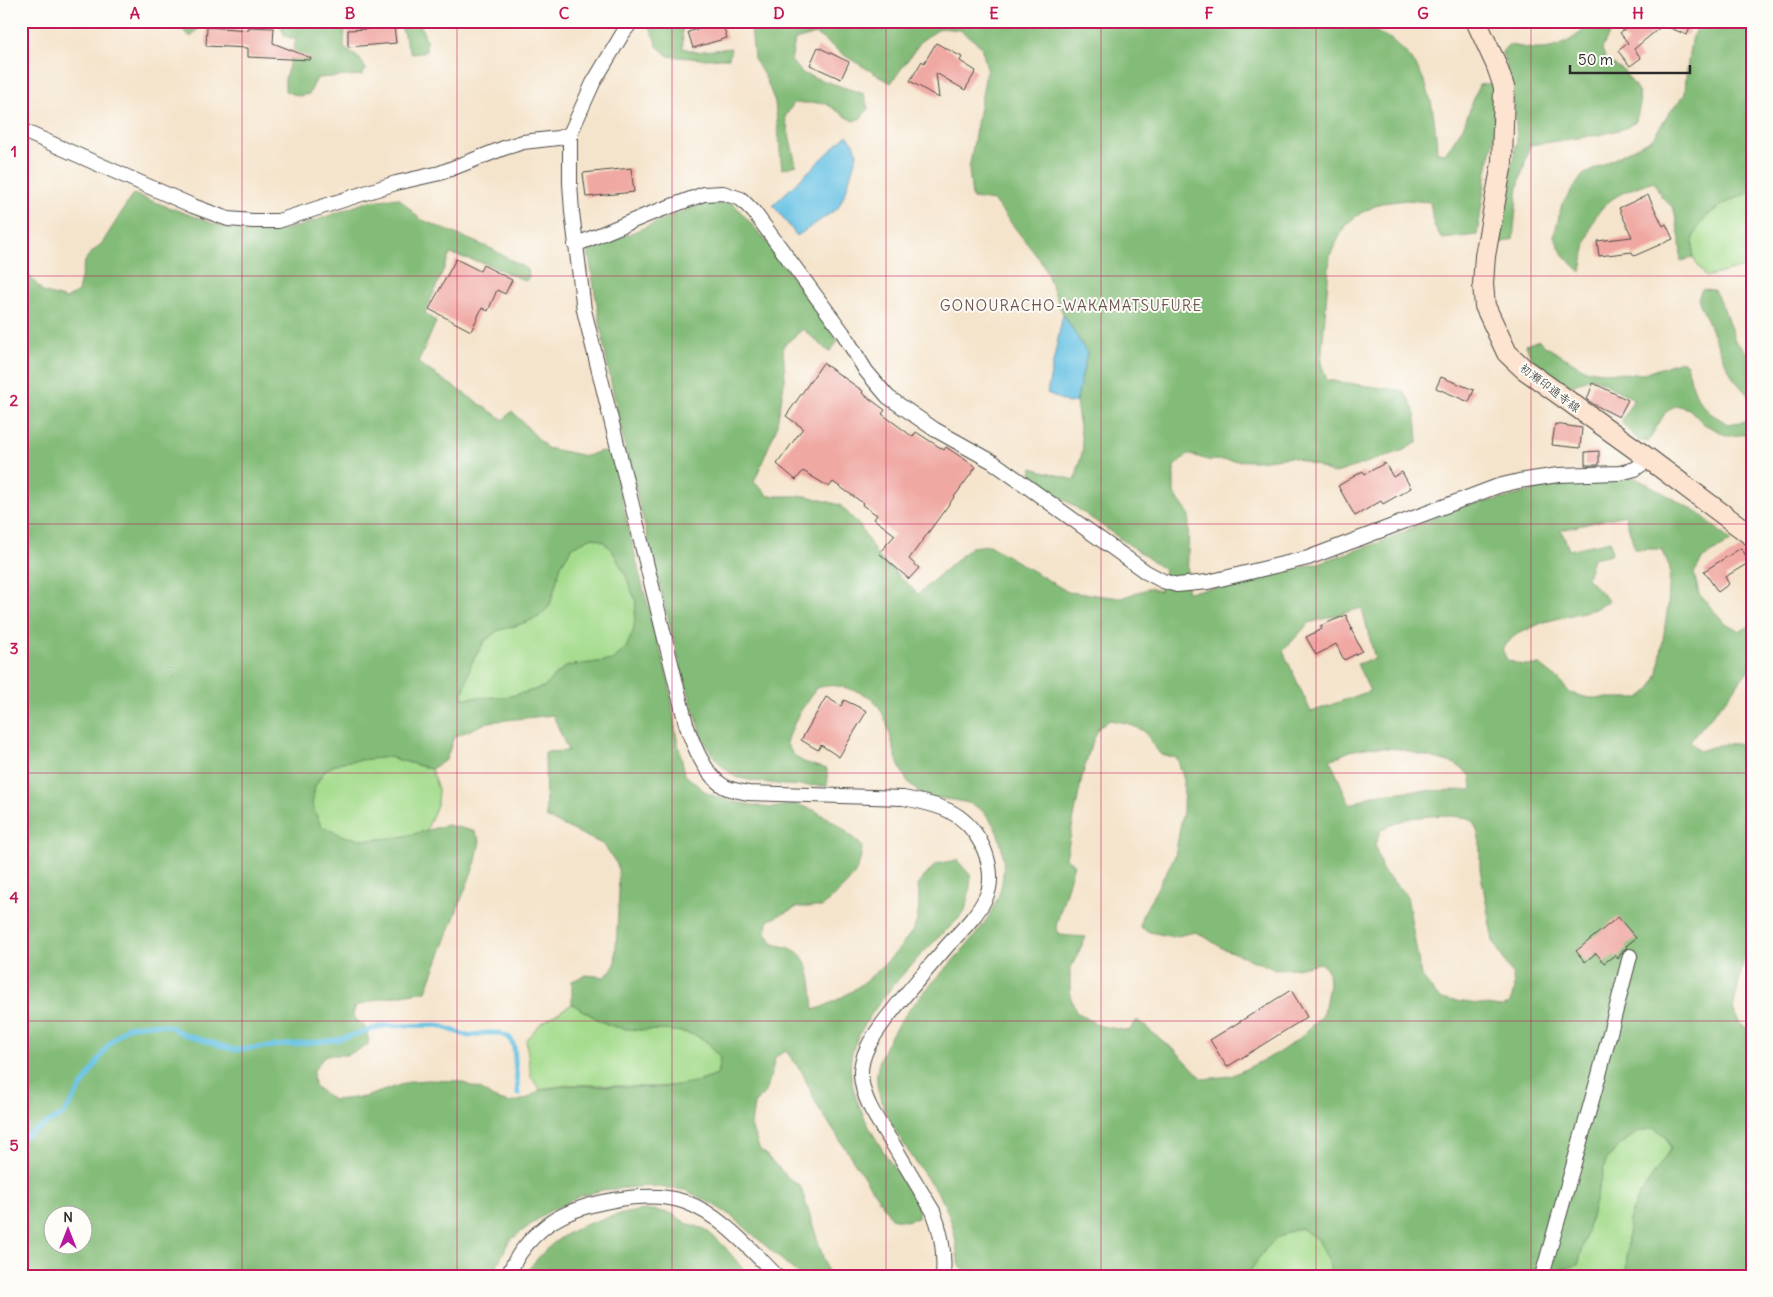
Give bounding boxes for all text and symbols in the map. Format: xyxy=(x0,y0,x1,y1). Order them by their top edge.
text: A xyxy=(130,3,140,23)
text: B xyxy=(345,3,356,23)
text: C xyxy=(559,3,570,23)
text: D xyxy=(773,3,785,23)
text: E xyxy=(989,3,999,23)
text: F xyxy=(1204,3,1214,23)
text: G xyxy=(1417,3,1429,23)
text: H xyxy=(1632,3,1644,23)
scale bar xyxy=(1570,42,1690,74)
text: 50 m xyxy=(1578,50,1613,69)
text: 1 xyxy=(11,141,17,161)
district label: GONOURACHO-WAKAMATSUFURE xyxy=(940,296,1202,315)
street label: 初瀬印通寺線 xyxy=(1517,360,1584,415)
text: 2 xyxy=(10,390,19,410)
text: 3 xyxy=(9,638,19,658)
text: 4 xyxy=(9,887,19,907)
text: 5 xyxy=(9,1135,19,1155)
north arrow xyxy=(42,1204,92,1254)
text: N xyxy=(63,1208,73,1226)

